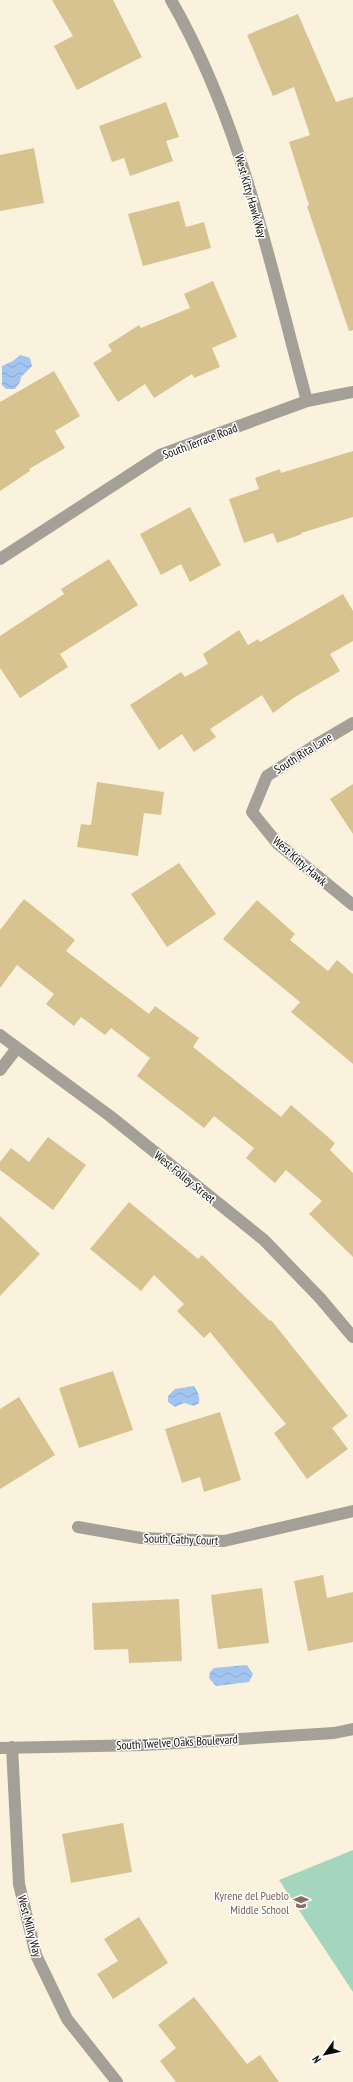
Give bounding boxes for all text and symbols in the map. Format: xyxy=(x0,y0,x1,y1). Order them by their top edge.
street label: West Kitty Hawk Way xyxy=(232,152,270,240)
street label: South Terrace Road xyxy=(161,420,239,462)
street label: South Rita Lane xyxy=(271,729,335,777)
street label: West Kitty Hawk xyxy=(270,833,331,889)
street label: West Folley Street xyxy=(151,1148,219,1207)
street label: South Cathy Court xyxy=(144,1530,219,1548)
street label: South Twelve Oaks Boulevard xyxy=(116,1731,238,1753)
place label: Kyrene del Pueblo Middle School xyxy=(214,1888,289,1917)
street label: West Milky Way xyxy=(15,1893,46,1959)
school or university icon: Kyrene del Pueblo Middle School xyxy=(292,1893,310,1911)
north arrow xyxy=(305,2034,345,2074)
text: N xyxy=(309,2053,324,2066)

